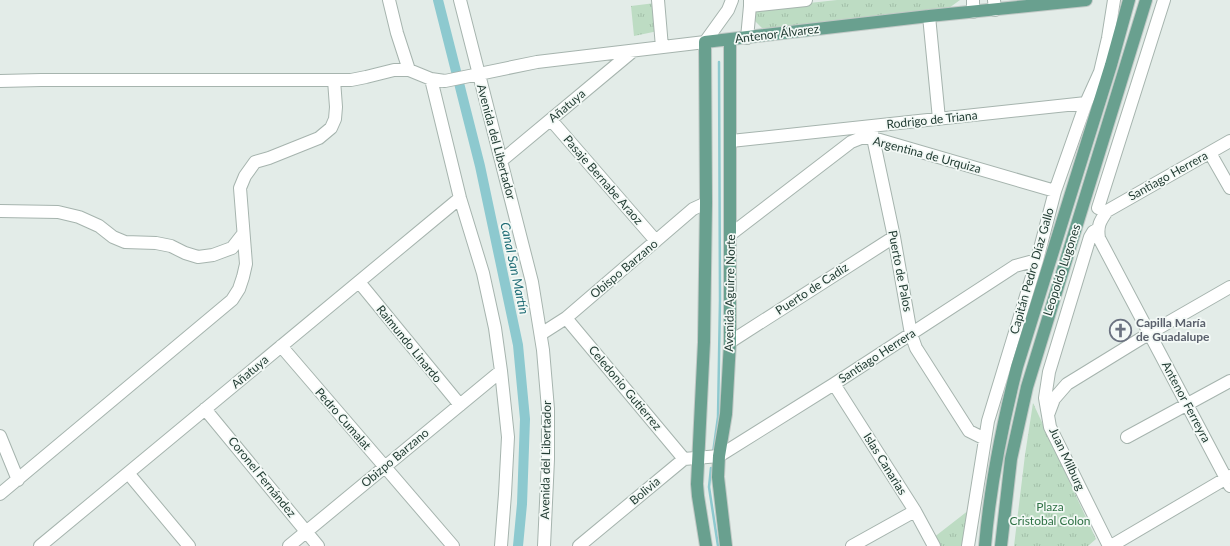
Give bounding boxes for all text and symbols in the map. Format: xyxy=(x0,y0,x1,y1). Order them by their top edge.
street label: Antenor Álvarez xyxy=(734,21,820,46)
street label: Avenida del Libertador xyxy=(474,82,519,202)
street label: Añatuya xyxy=(545,86,588,125)
street label: Rodrigo de Triana xyxy=(886,107,978,132)
street label: Pasaje Bernabe Araoz xyxy=(560,132,647,228)
street label: Argentina de Urquiza xyxy=(872,133,983,176)
street label: Santiago Herrera xyxy=(1125,147,1210,204)
street label: Capitán Pedro Díaz Gallo xyxy=(1006,206,1057,336)
water label: Canal San Martín xyxy=(497,220,533,316)
street label: Leopoldo Lugones xyxy=(1040,222,1083,318)
street label: Puerto de Palos xyxy=(885,229,916,313)
street label: Avenida Aguirre Norte xyxy=(721,234,738,352)
street label: Obispo Barzano xyxy=(587,236,661,301)
street label: Puerto de Cadiz xyxy=(772,259,851,318)
street label: Raimundo Linardo xyxy=(374,302,445,386)
place label: Capilla María de Guadalupe xyxy=(1136,315,1210,344)
church icon: Capilla María de Guadalupe xyxy=(1108,317,1134,343)
street label: Santiago Herrera xyxy=(835,325,918,386)
street label: Celedonio Gutierrez xyxy=(586,342,665,433)
street label: Añatuya xyxy=(228,352,271,391)
street label: Antenor Ferreyra xyxy=(1159,359,1214,445)
street label: Pedro Cumalat xyxy=(312,385,375,453)
street label: Avenida del Libertador xyxy=(537,400,554,520)
street label: Obizpo Barzano xyxy=(358,425,432,490)
street label: Juan Milburg xyxy=(1046,425,1089,493)
street label: Islas Canarias xyxy=(860,430,910,498)
street label: Coronel Fernández xyxy=(225,433,300,520)
street label: Bolivia xyxy=(626,474,663,508)
park label: Plaza Cristobal Colon xyxy=(1009,499,1091,528)

